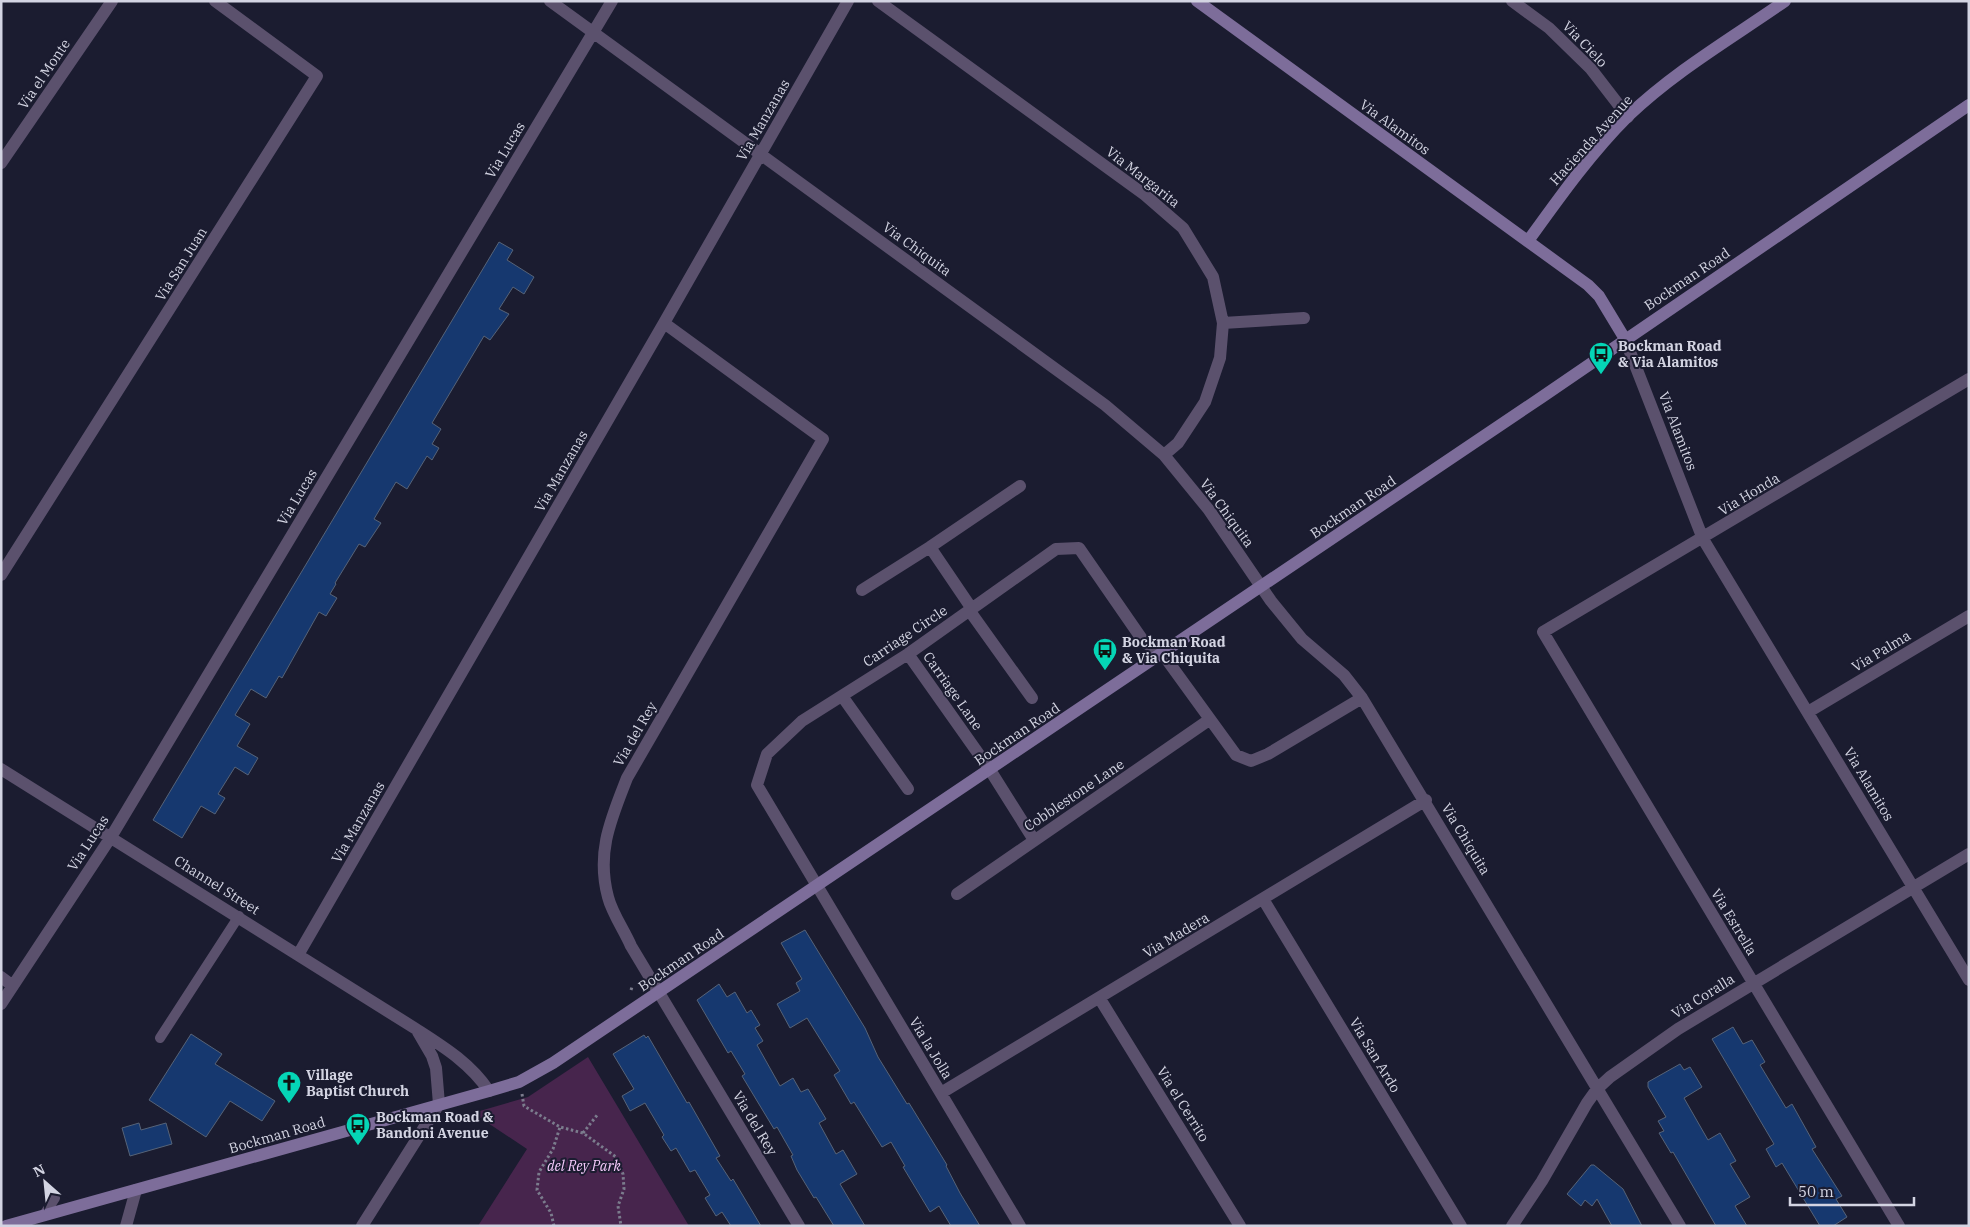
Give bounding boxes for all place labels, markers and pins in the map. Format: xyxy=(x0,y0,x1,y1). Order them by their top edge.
place label: Bockman Road & Via Alamitos xyxy=(1618,337,1722,371)
bus stop icon: Bockman Road & Via Alamitos xyxy=(1588,341,1614,375)
place label: Bockman Road & Via Chiquita xyxy=(1122,633,1226,667)
bus stop icon: Bockman Road & Via Chiquita xyxy=(1092,637,1118,671)
place label: Village Baptist Church xyxy=(306,1066,409,1100)
church icon: Village Baptist Church xyxy=(276,1070,302,1104)
place label: Bockman Road & Bandoni Avenue xyxy=(376,1108,494,1142)
bus stop icon: Bockman Road & Bandoni Avenue xyxy=(345,1112,371,1146)

